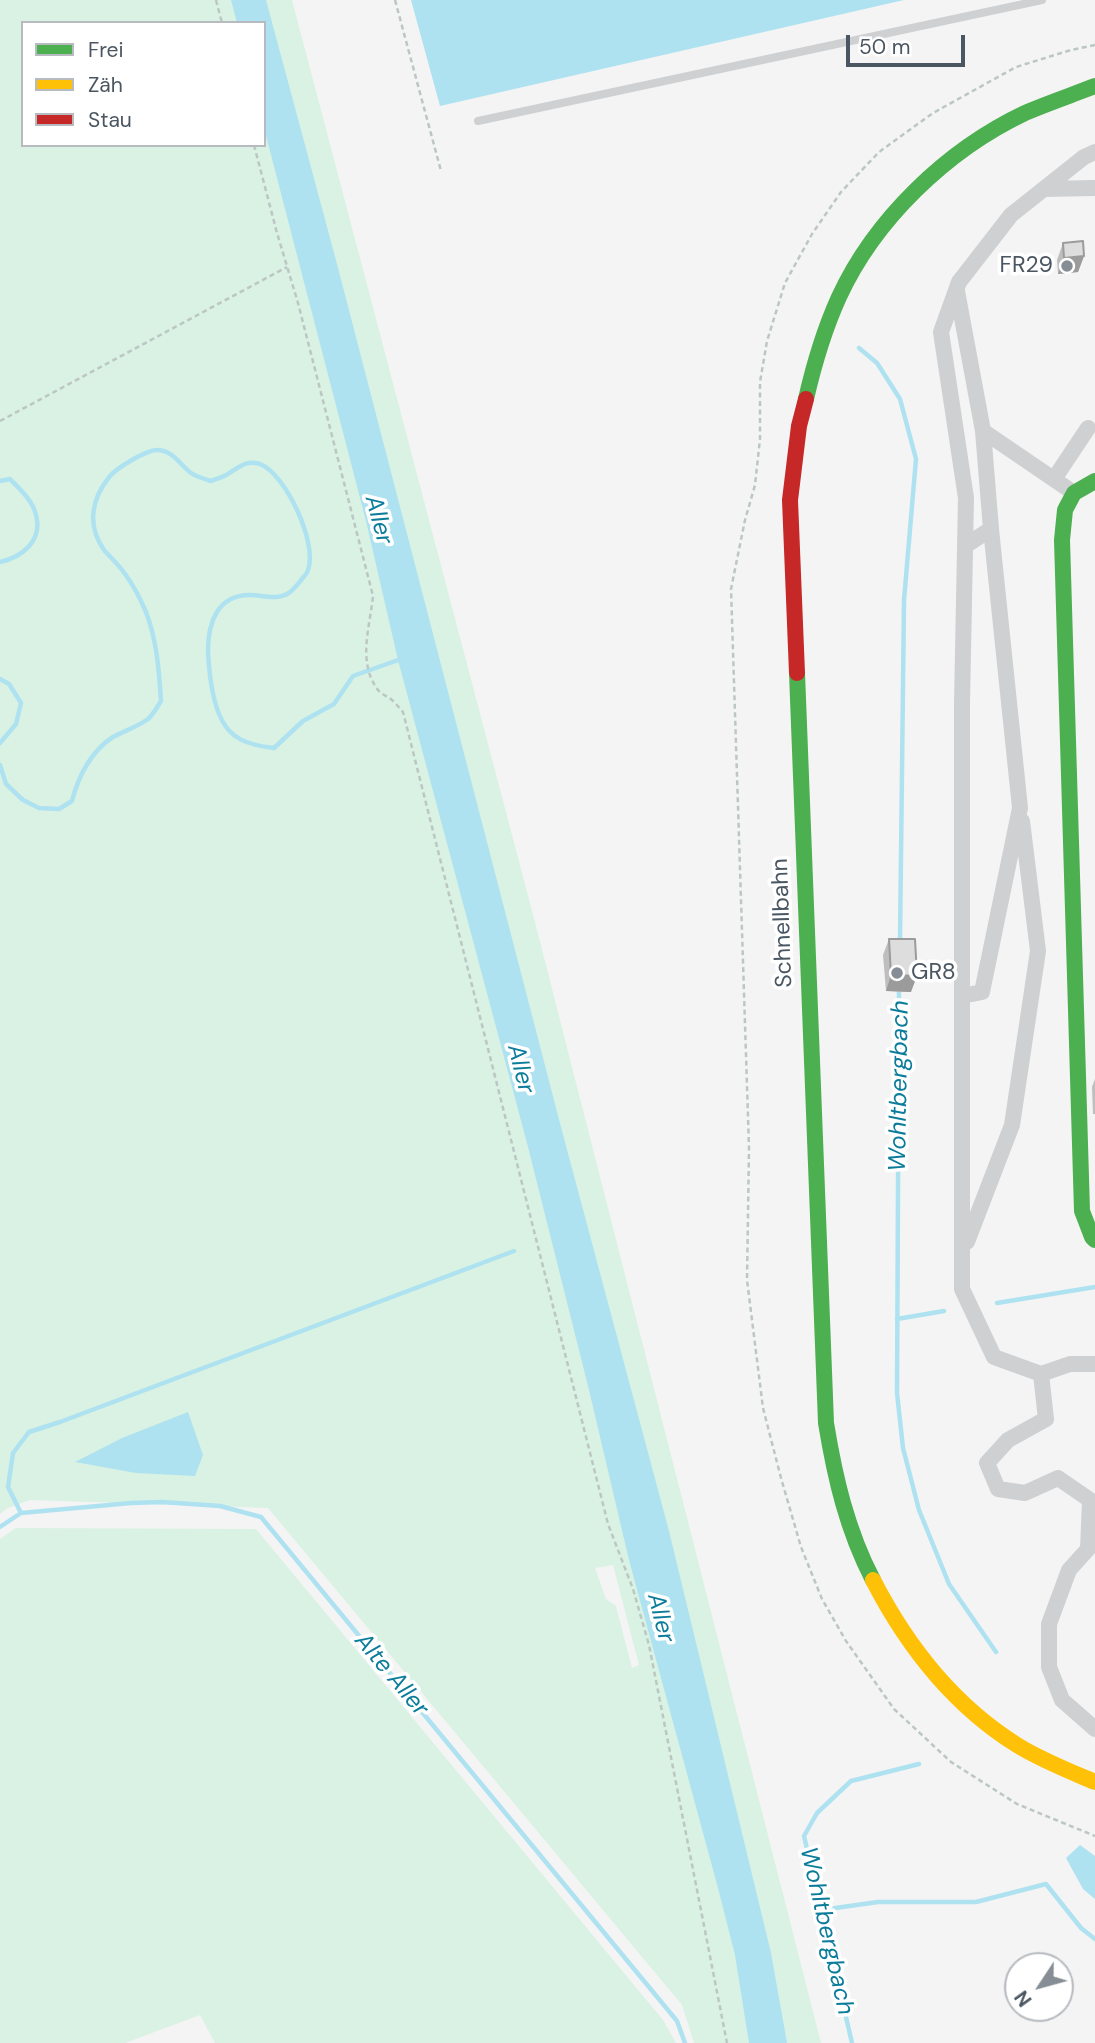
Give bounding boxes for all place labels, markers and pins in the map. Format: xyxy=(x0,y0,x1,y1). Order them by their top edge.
place label: FR29 xyxy=(1000,252,1053,280)
marker: FR29 xyxy=(1059,258,1075,274)
place label: GR8 xyxy=(911,959,956,987)
marker: GR8 xyxy=(889,965,905,981)

